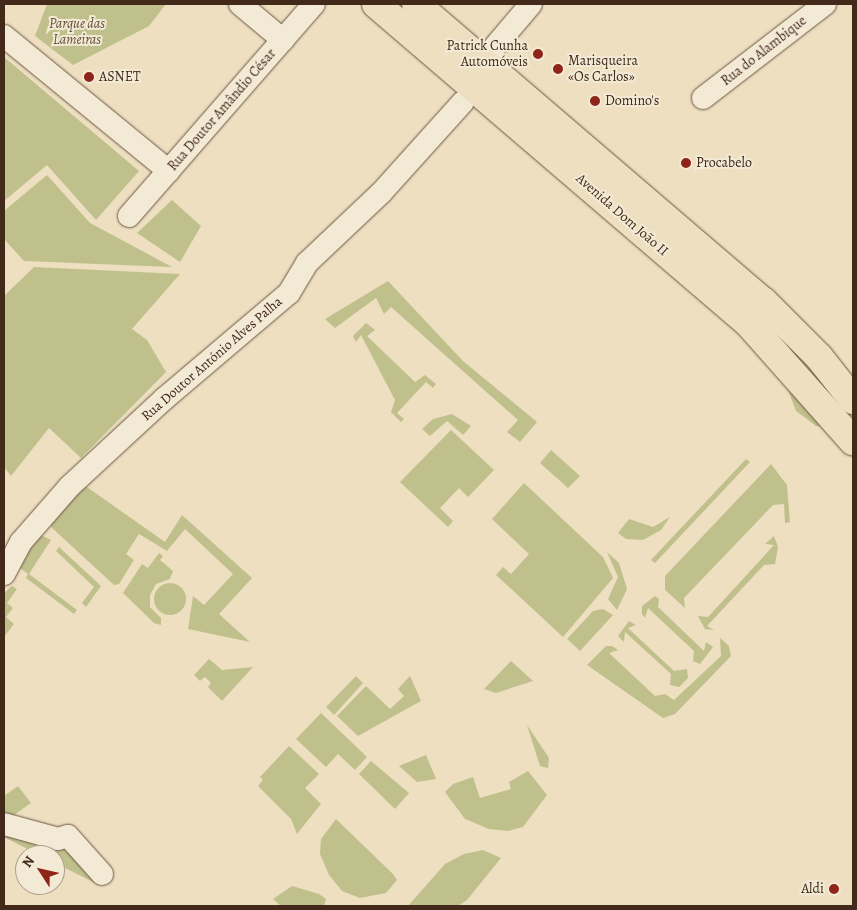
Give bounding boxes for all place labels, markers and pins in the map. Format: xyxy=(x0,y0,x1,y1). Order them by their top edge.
place label: Patrick Cunha Automóveis xyxy=(446,38,528,70)
marker: Patrick Cunha Automóveis xyxy=(532,48,544,60)
place label: Marisqueira «Os Carlos» xyxy=(568,53,638,85)
marker: Marisqueira «Os Carlos» xyxy=(552,63,564,75)
place label: ASNET xyxy=(99,69,141,85)
marker: ASNET xyxy=(83,71,95,83)
place label: Domino's xyxy=(605,93,659,109)
marker: Domino's xyxy=(589,95,601,107)
place label: Procabelo xyxy=(696,155,752,171)
marker: Procabelo xyxy=(680,157,692,169)
place label: Aldi xyxy=(801,881,824,897)
marker: Aldi xyxy=(828,883,840,895)

